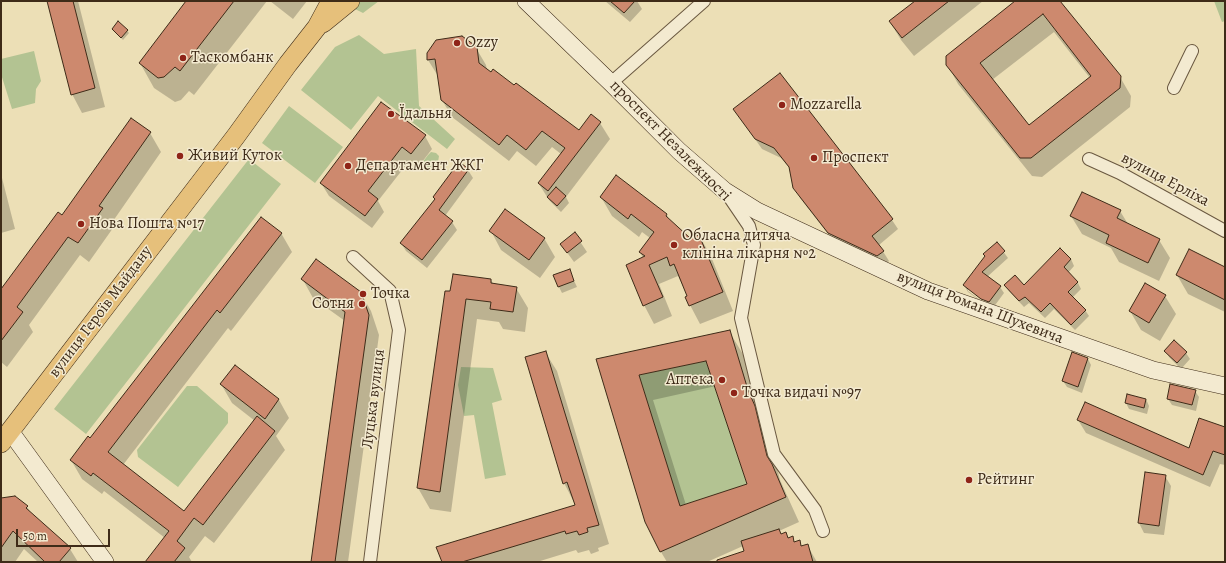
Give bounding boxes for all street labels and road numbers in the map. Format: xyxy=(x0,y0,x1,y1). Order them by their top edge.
street label: проспект Незалежності xyxy=(605,76,735,206)
street label: вулиця Ерліха xyxy=(1118,149,1212,211)
street label: вулиця Героїв Майдану xyxy=(45,242,157,382)
street label: вулиця Романа Шухевича xyxy=(894,267,1066,349)
street label: Луцька вулиця xyxy=(358,348,390,450)

